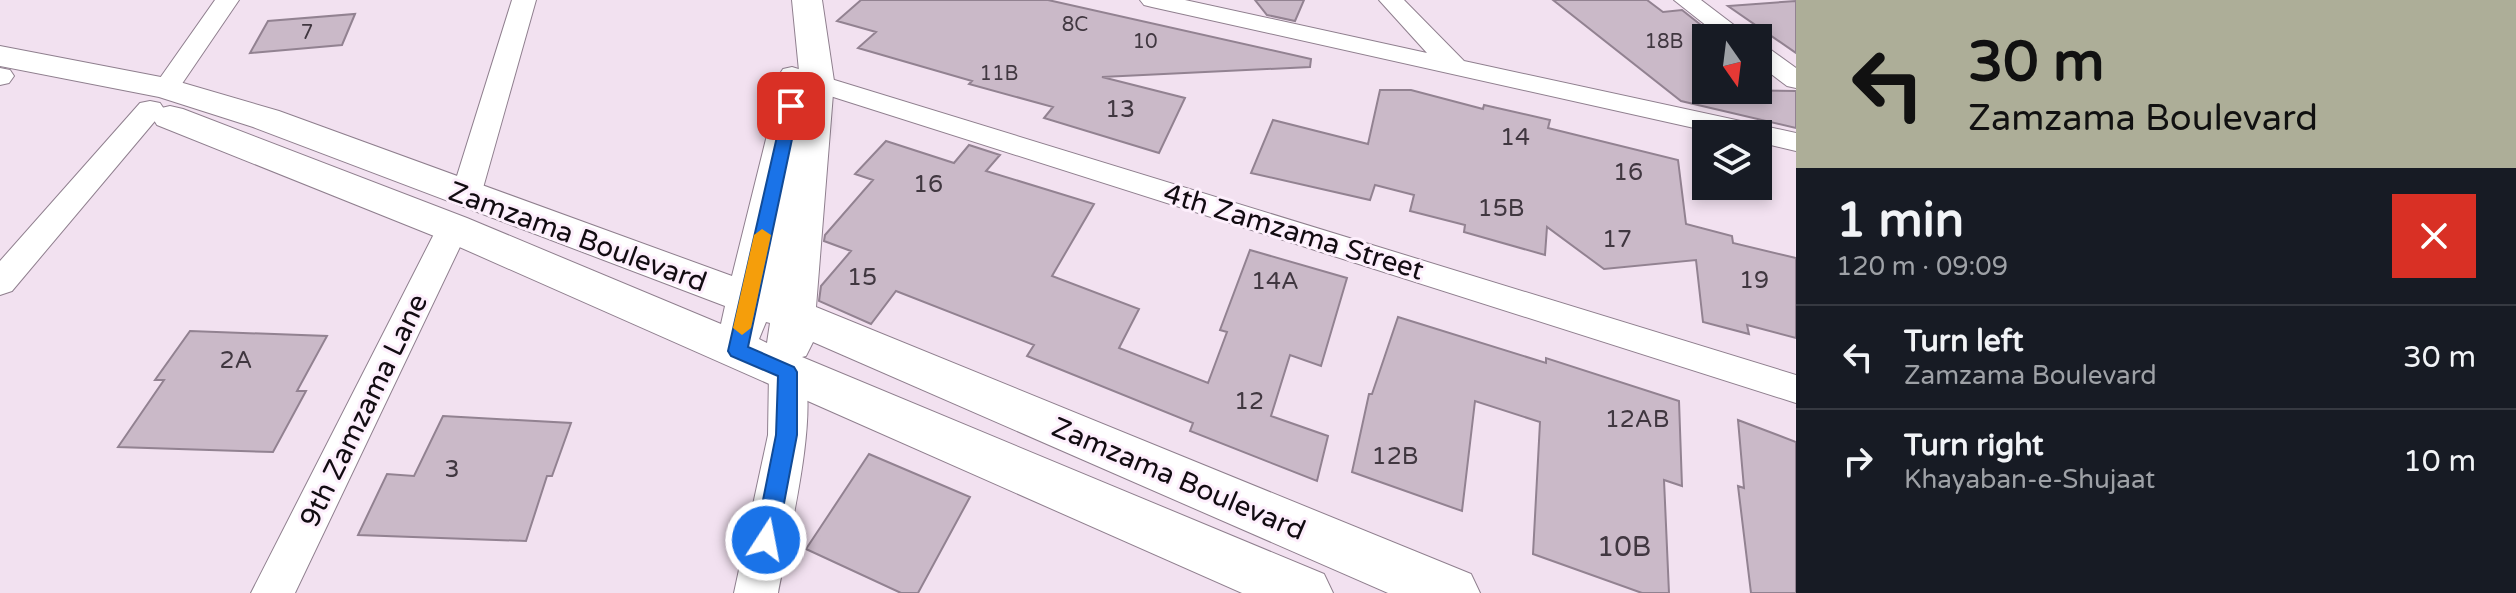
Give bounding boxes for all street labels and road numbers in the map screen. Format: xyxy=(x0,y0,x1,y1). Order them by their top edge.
street label: Zamzama Boulevard xyxy=(444,174,711,299)
street label: 4th Zamzama Street xyxy=(1159,176,1428,288)
street label: 9th Zamzama Lane xyxy=(293,288,435,533)
street label: Zamzama Boulevard xyxy=(1047,410,1310,548)

